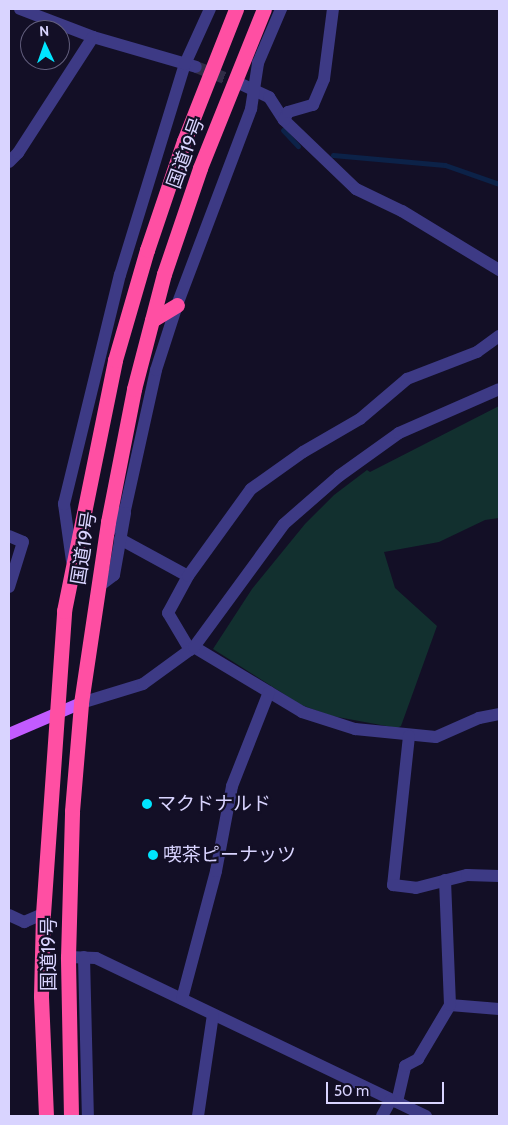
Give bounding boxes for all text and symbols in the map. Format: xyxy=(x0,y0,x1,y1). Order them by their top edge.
north arrow xyxy=(20,20,70,70)
text: N xyxy=(39,22,50,40)
street label: 国道19号 xyxy=(163,114,209,192)
street label: 国道19号 xyxy=(67,510,101,586)
place label: マクドナルド xyxy=(157,793,271,815)
marker: マクドナルド xyxy=(141,798,153,810)
place label: 喫茶ピーナッツ xyxy=(163,844,296,866)
marker: 喫茶ピーナッツ xyxy=(147,849,159,861)
street label: 国道19号 xyxy=(38,917,60,991)
scale bar xyxy=(328,1072,446,1104)
text: 50 m xyxy=(334,1082,369,1100)

